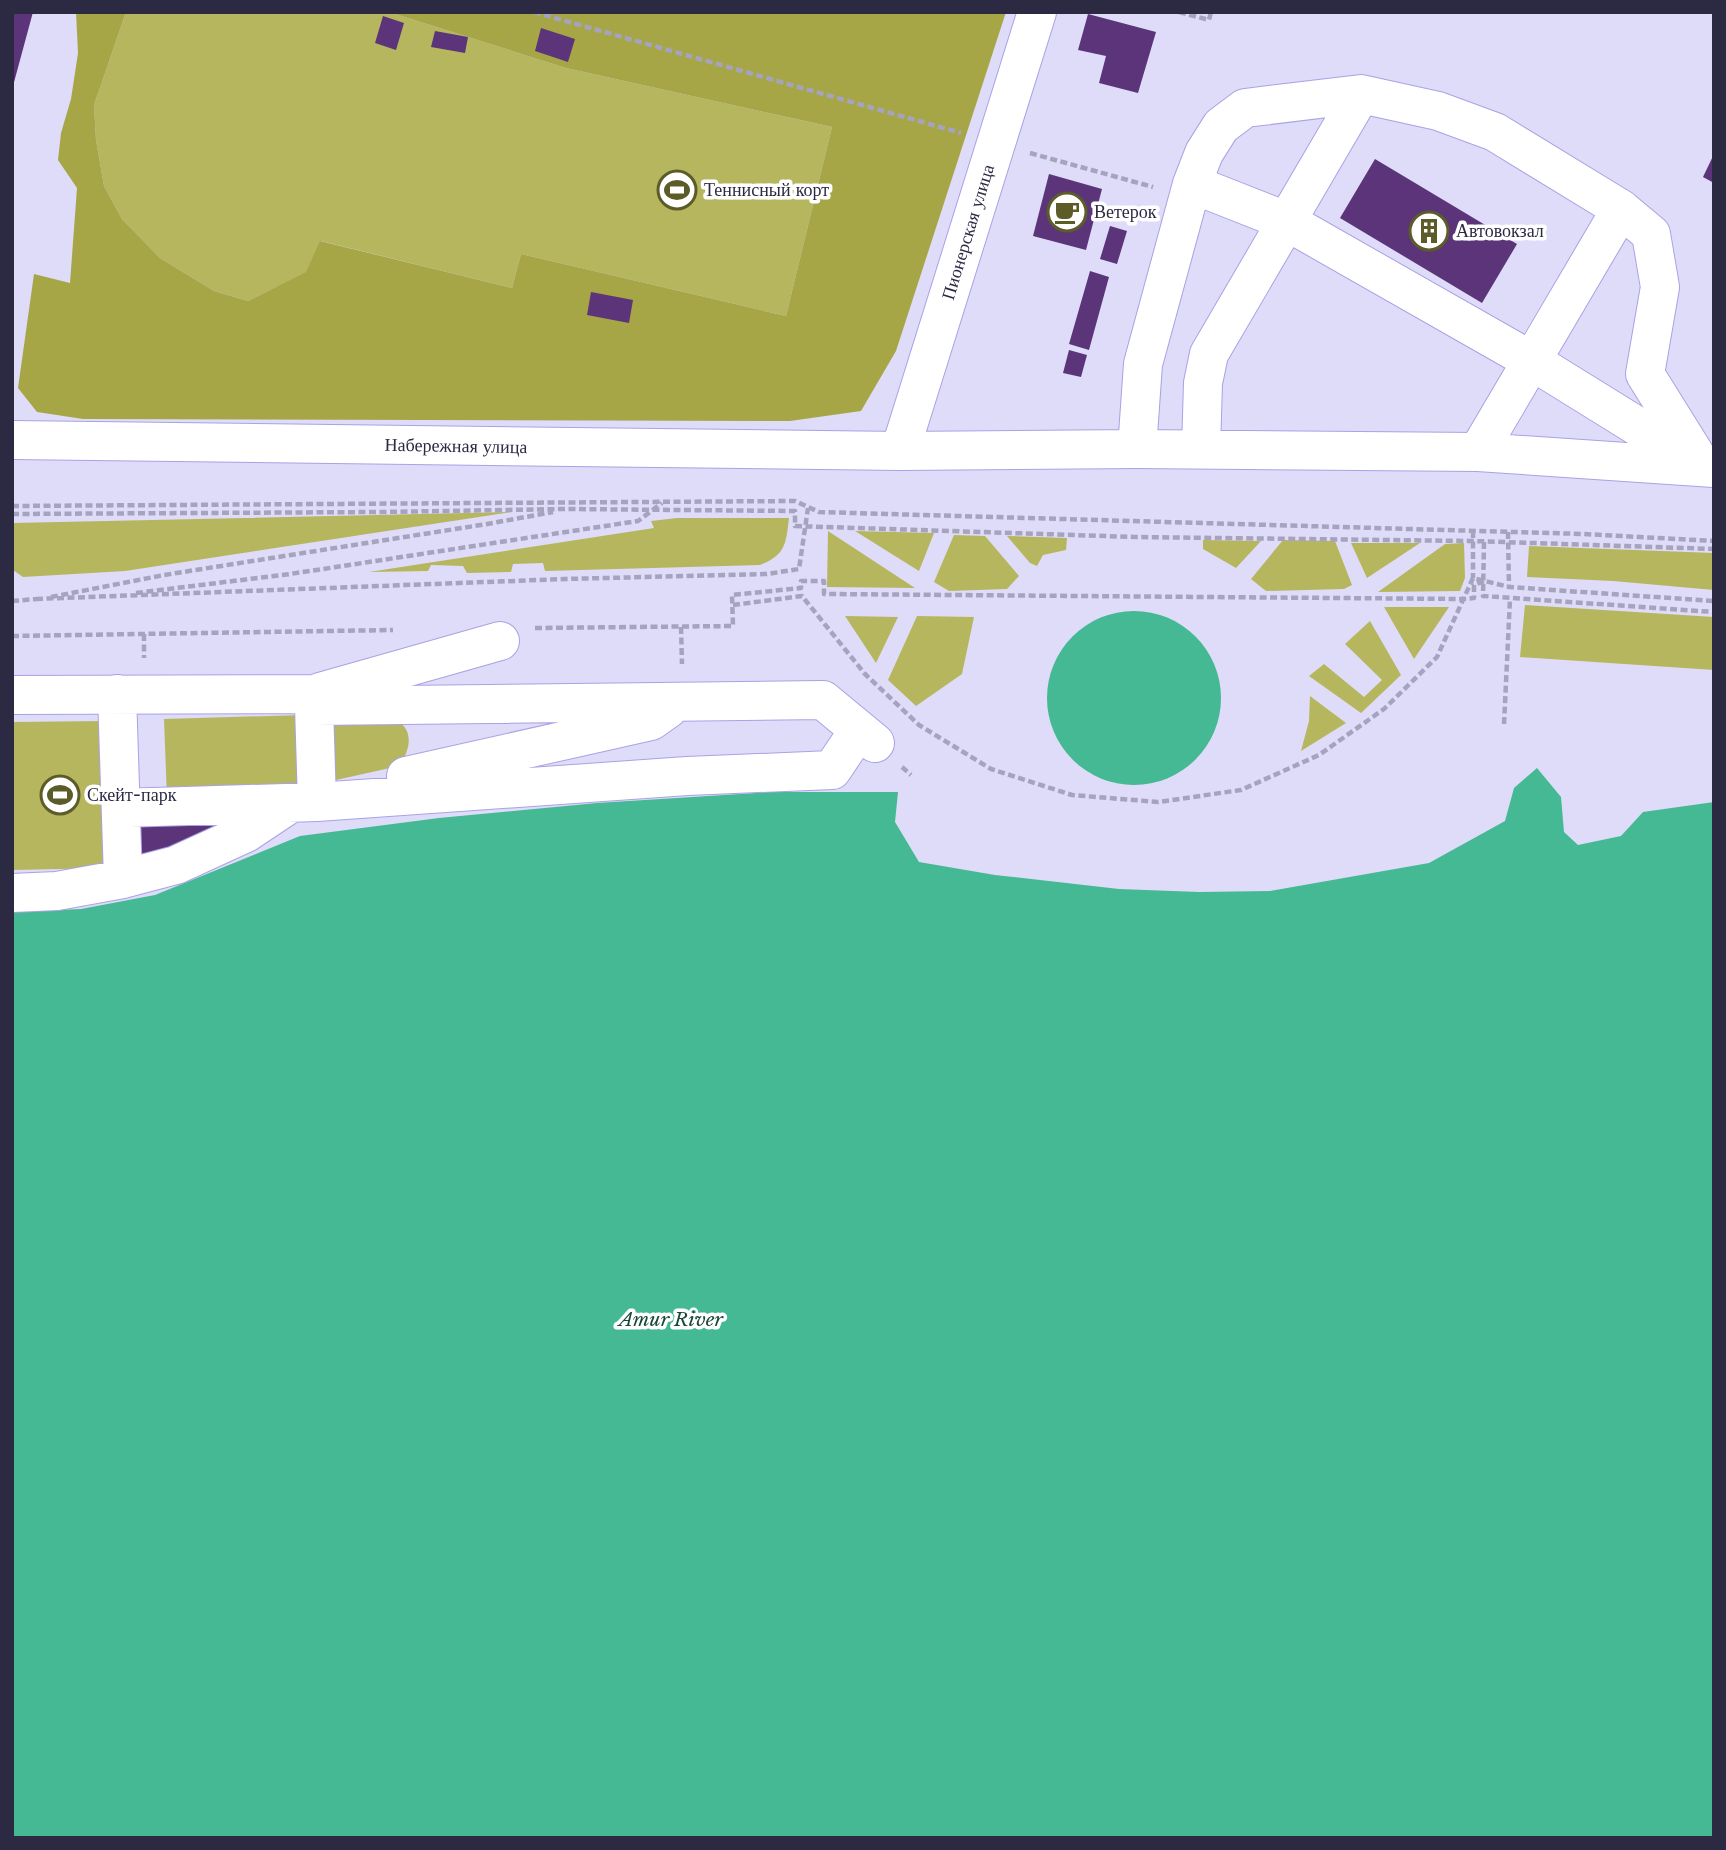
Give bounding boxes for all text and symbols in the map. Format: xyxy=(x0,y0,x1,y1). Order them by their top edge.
street label: Пионерская улица xyxy=(937,162,999,302)
sports icon: Теннисный корт xyxy=(656,169,698,211)
place label: Теннисный корт xyxy=(704,179,829,201)
cafe icon: Ветерок xyxy=(1046,191,1088,233)
place label: Ветерок xyxy=(1094,201,1157,223)
building icon: Автовокзал xyxy=(1408,210,1450,252)
place label: Автовокзал xyxy=(1456,220,1544,242)
street label: Набережная улица xyxy=(384,434,528,458)
sports icon: Скейт-парк xyxy=(39,774,81,816)
place label: Скейт-парк xyxy=(87,784,177,806)
water label: Amur River xyxy=(616,1308,724,1331)

